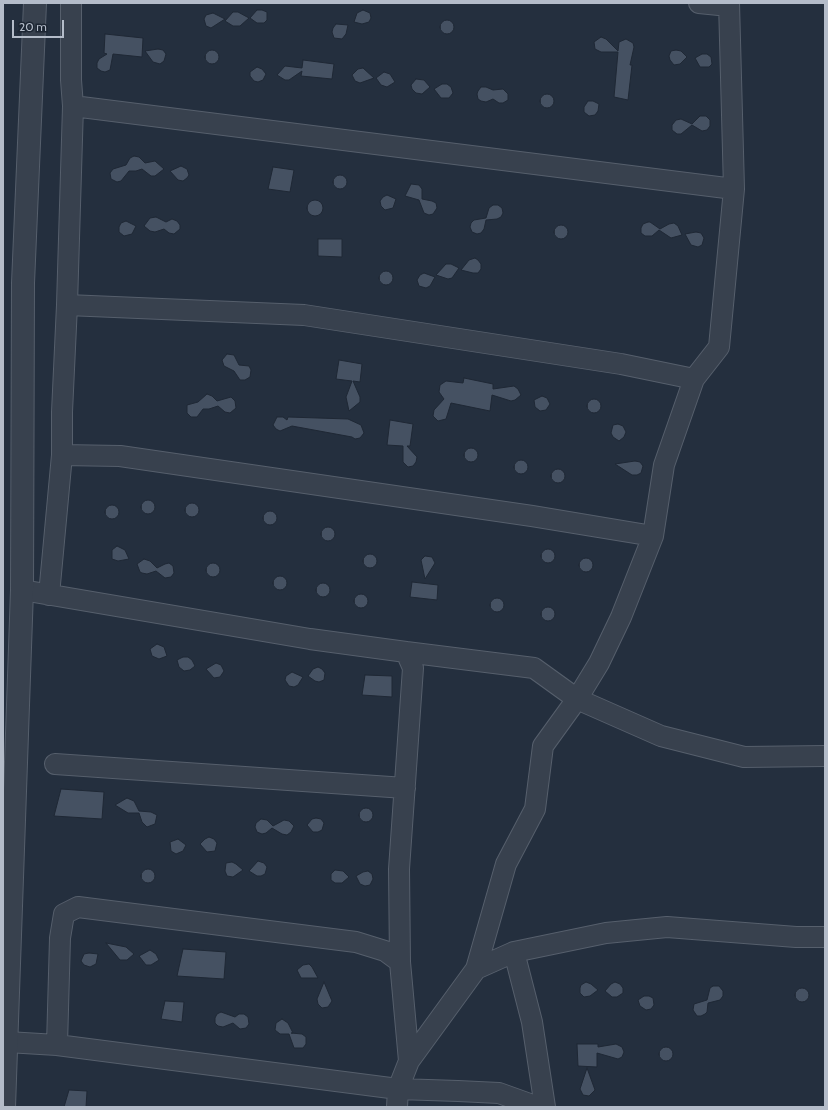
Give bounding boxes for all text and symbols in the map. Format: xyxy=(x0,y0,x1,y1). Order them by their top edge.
scale bar xyxy=(14,12,66,38)
text: 20 m xyxy=(19,19,47,34)

